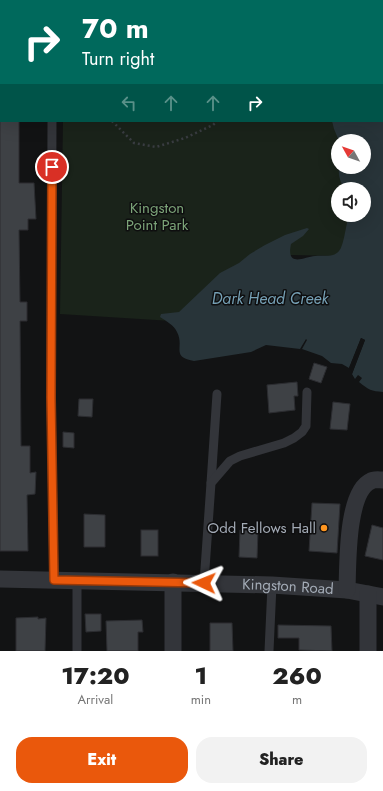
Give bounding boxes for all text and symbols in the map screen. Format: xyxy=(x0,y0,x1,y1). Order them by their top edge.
text: 70 m xyxy=(82,8,149,49)
icon: right xyxy=(16,16,68,68)
text: Turn right xyxy=(82,46,154,72)
icon: left xyxy=(118,92,140,114)
icon: ahead xyxy=(160,92,182,114)
icon: ahead xyxy=(202,92,224,114)
icon: right xyxy=(244,92,266,114)
north arrow xyxy=(331,134,371,174)
map controls xyxy=(331,134,371,222)
pin xyxy=(35,150,69,184)
icon: arrive xyxy=(41,156,63,178)
button: sound xyxy=(331,182,371,222)
park label: Kingston Point Park xyxy=(126,197,189,236)
water label: Dark Head Creek xyxy=(212,287,329,310)
place label: Odd Fellows Hall xyxy=(207,517,316,539)
marker: Odd Fellows Hall xyxy=(319,523,329,533)
position arrow xyxy=(183,562,225,604)
street label: Kingston Road xyxy=(242,573,334,600)
text: 17:20 xyxy=(61,658,130,693)
text: 1 xyxy=(195,658,207,693)
text: 260 xyxy=(272,658,322,693)
text: Arrival xyxy=(77,690,113,709)
text: min xyxy=(191,690,211,709)
text: m xyxy=(292,690,302,709)
button: Exit xyxy=(16,737,188,783)
button: Share xyxy=(196,737,367,783)

